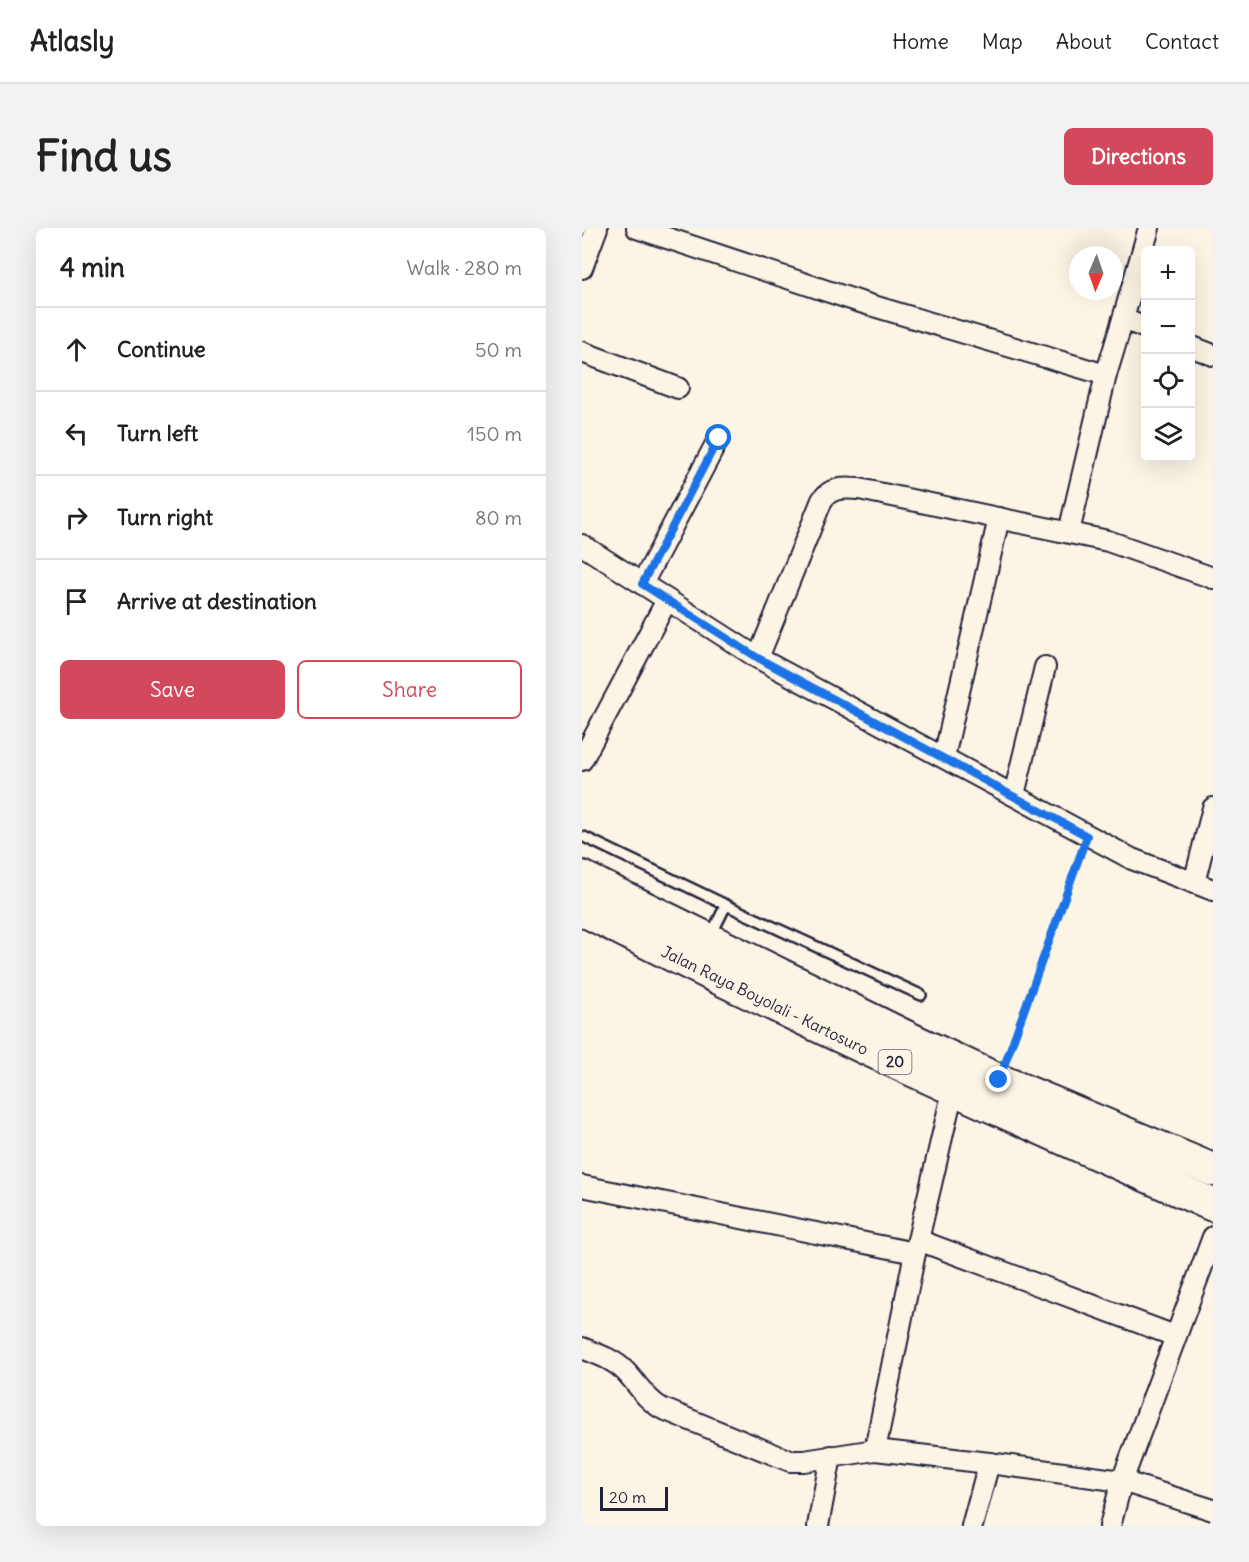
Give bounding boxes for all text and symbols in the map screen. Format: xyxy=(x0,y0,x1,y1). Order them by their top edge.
text: Atlasly xyxy=(30,23,114,59)
text: Home xyxy=(892,28,949,55)
text: Map xyxy=(982,28,1023,55)
text: About xyxy=(1056,28,1112,55)
text: Contact xyxy=(1145,28,1219,55)
button: Directions xyxy=(1064,128,1213,185)
text: Find us xyxy=(36,130,172,182)
north arrow xyxy=(1069,246,1123,300)
map controls xyxy=(1141,246,1195,462)
button: + xyxy=(1141,246,1195,300)
text: 4 min xyxy=(60,251,125,284)
text: Walk · 280 m xyxy=(406,255,522,280)
button: − xyxy=(1141,300,1195,354)
icon: ahead xyxy=(60,333,93,366)
text: Continue xyxy=(117,335,206,363)
text: 50 m xyxy=(475,337,522,362)
button: locate xyxy=(1141,354,1195,408)
button: layers xyxy=(1141,408,1195,462)
icon: left xyxy=(60,417,93,450)
text: Turn left xyxy=(117,419,198,447)
text: 150 m xyxy=(467,421,522,446)
route start xyxy=(705,424,731,450)
icon: right xyxy=(60,501,93,534)
text: Turn right xyxy=(117,503,213,531)
text: 80 m xyxy=(475,505,522,530)
icon: arrive xyxy=(60,585,93,618)
text: Arrive at destination xyxy=(117,587,317,615)
button: Save xyxy=(60,660,285,719)
button: Share xyxy=(297,660,522,719)
street label: Jalan Raya Boyolali - Kartosuro xyxy=(658,941,872,1059)
road number: 20 xyxy=(878,1050,912,1074)
route end xyxy=(985,1066,1011,1092)
scale bar xyxy=(600,1484,668,1512)
text: 20 m xyxy=(609,1487,646,1507)

